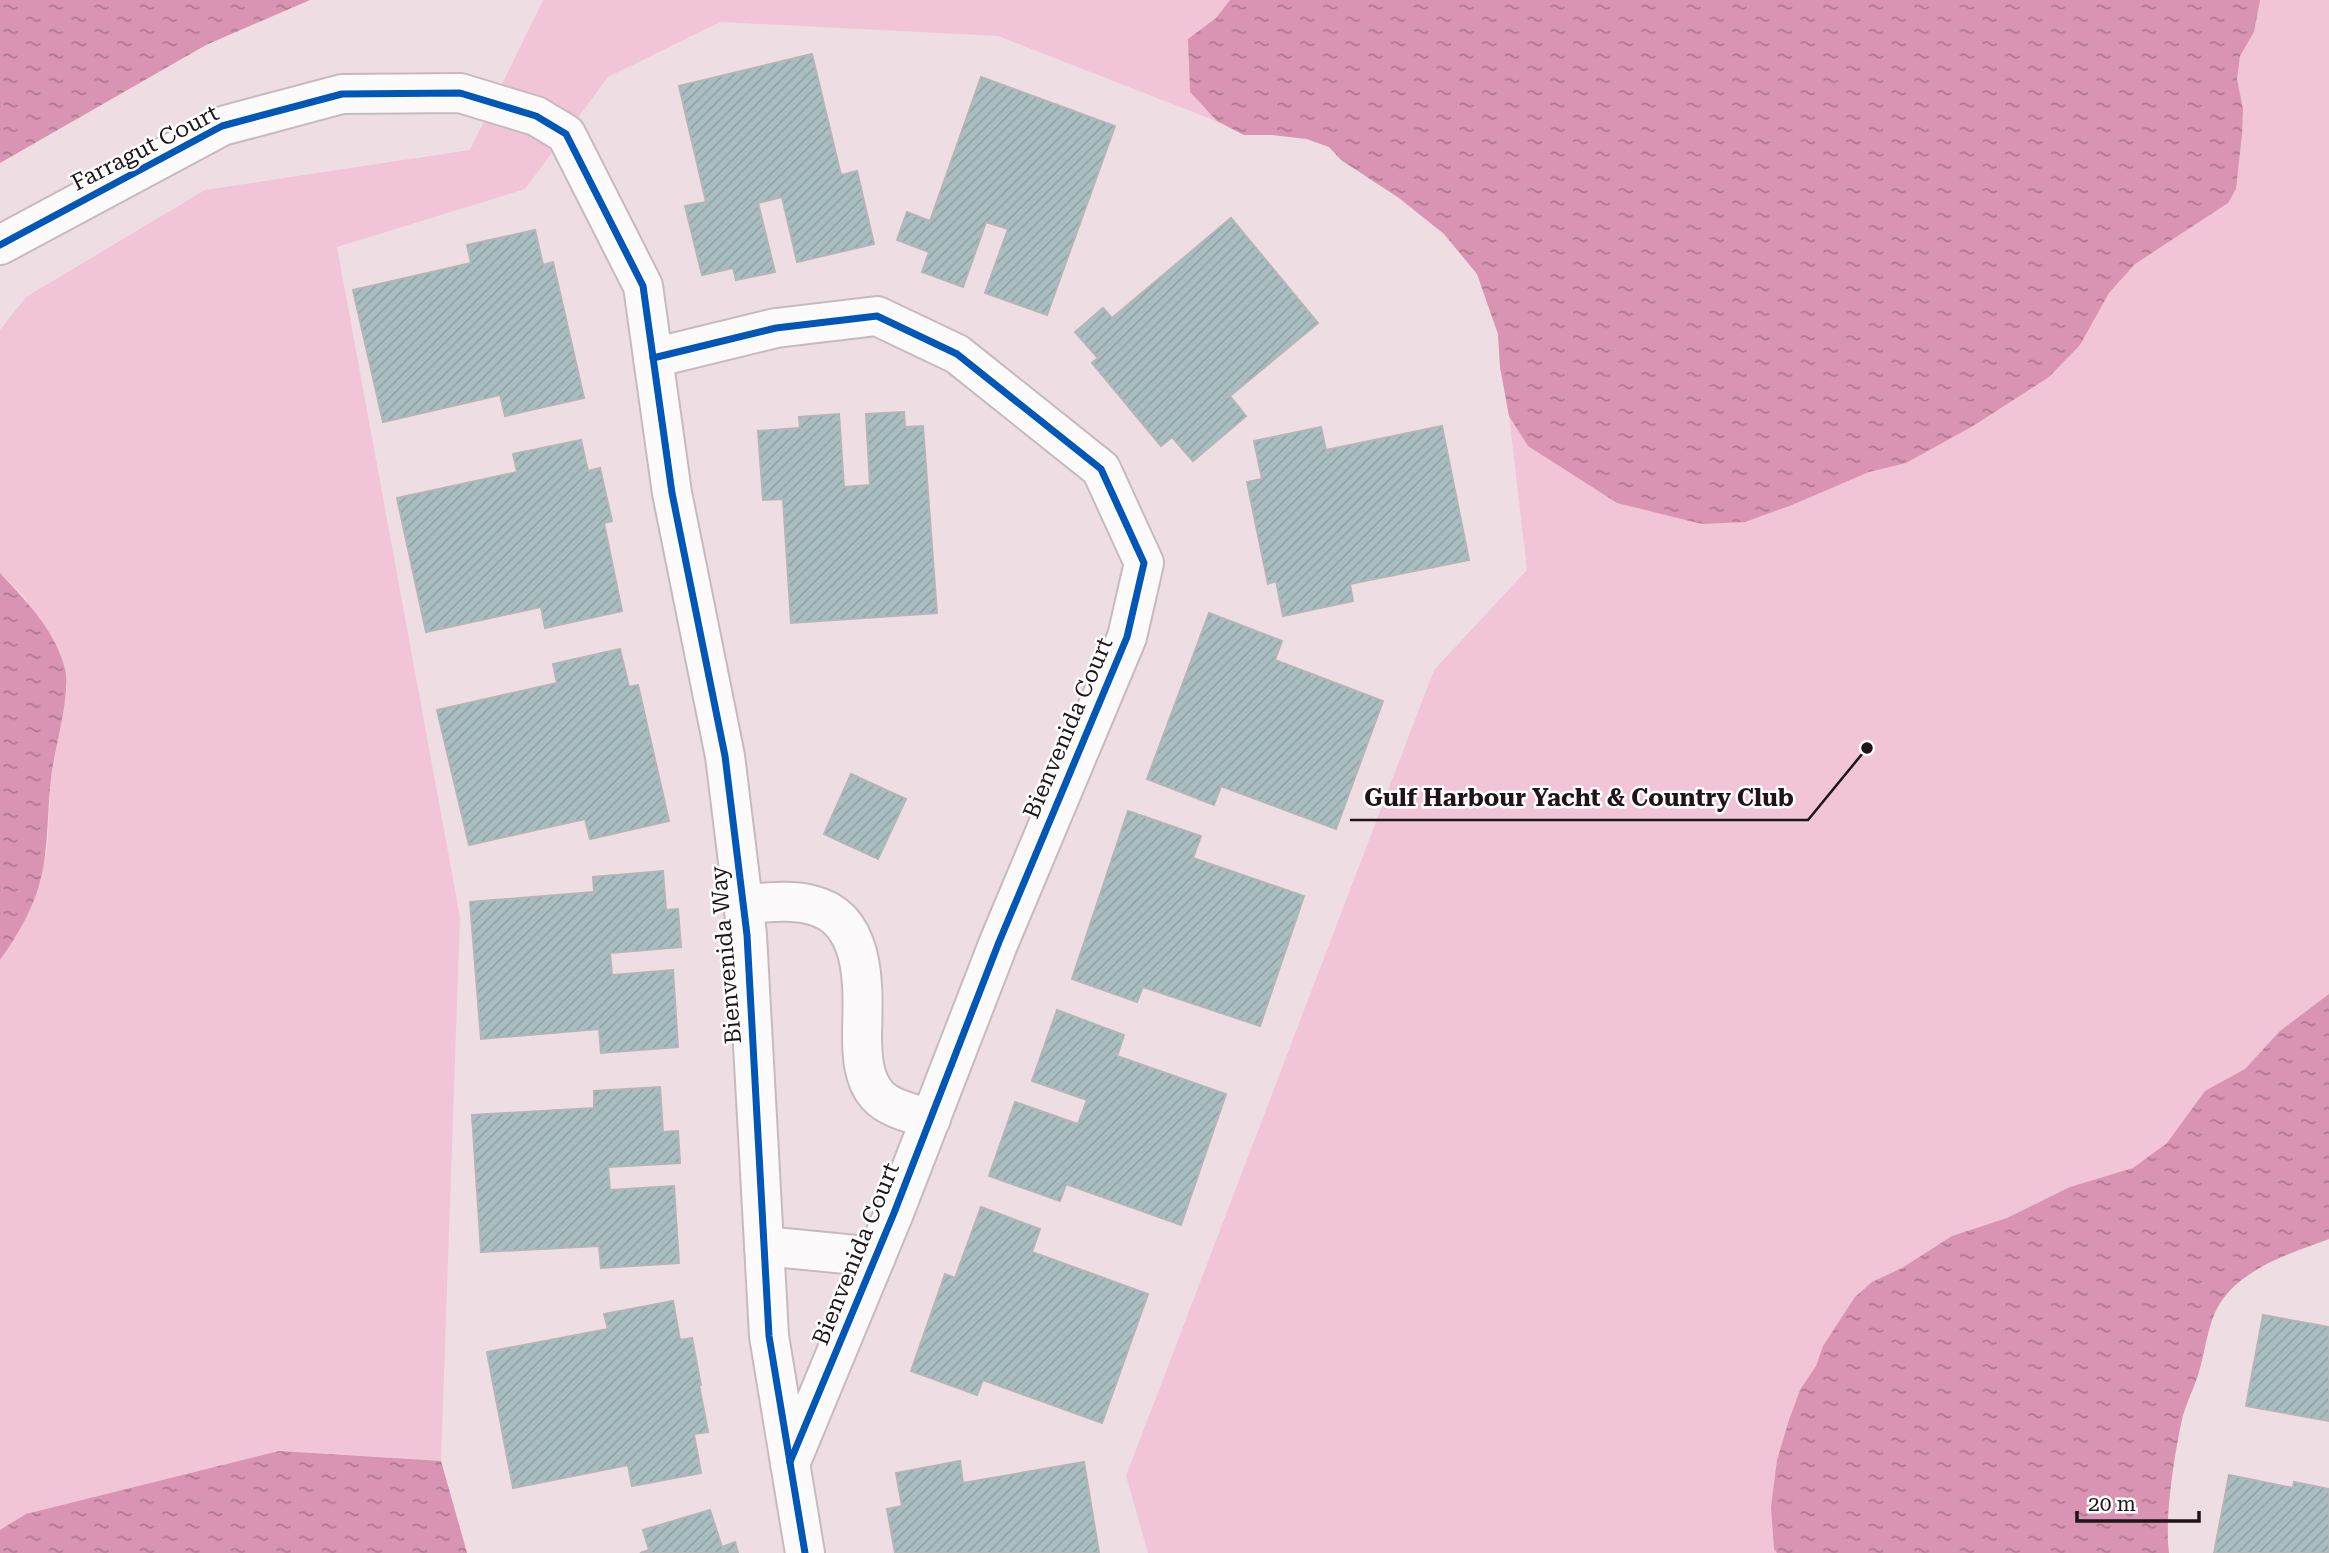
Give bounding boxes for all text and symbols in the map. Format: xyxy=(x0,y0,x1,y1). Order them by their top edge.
street label: Farragut Court xyxy=(67,99,223,197)
street label: Bienvenida Court xyxy=(1018,633,1119,823)
callout: Gulf Harbour Yacht & Country Club xyxy=(1350,775,1808,820)
text: Gulf Harbour Yacht & Country Club xyxy=(1364,784,1794,812)
street label: Bienvenida Way xyxy=(705,865,747,1045)
street label: Bienvenida Court xyxy=(807,1159,905,1349)
scale bar xyxy=(2077,1480,2200,1524)
text: 20 m xyxy=(2088,1492,2136,1516)

